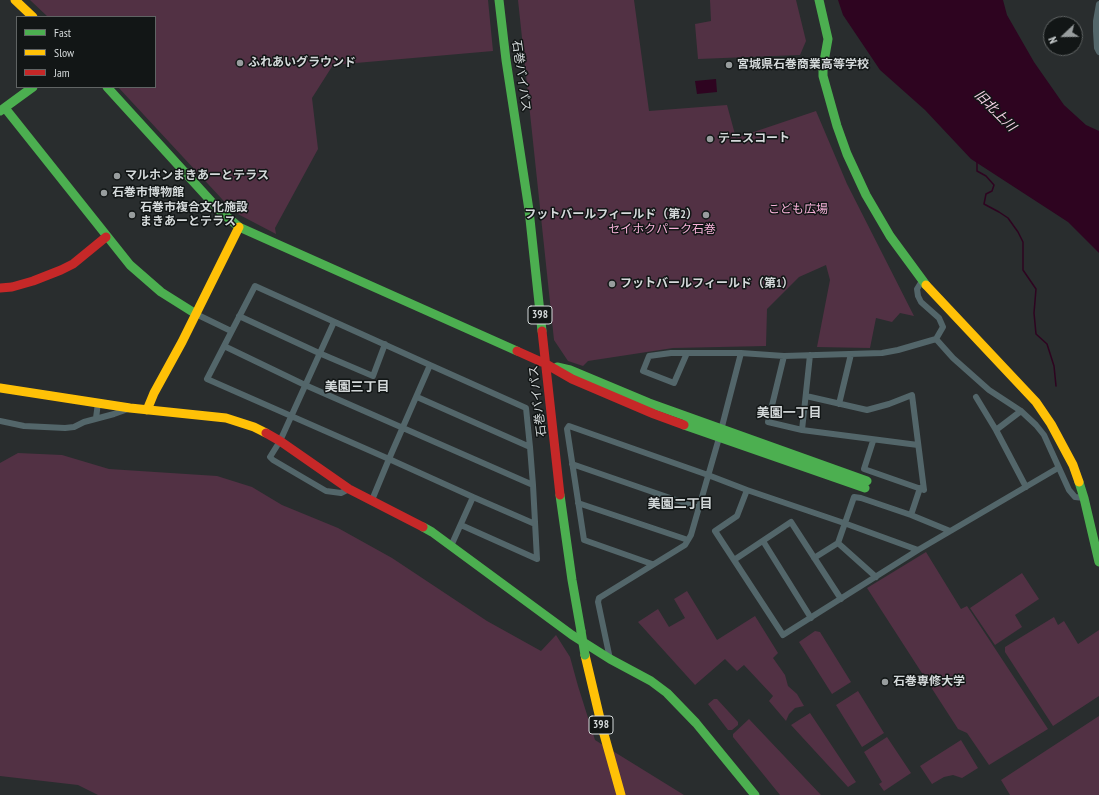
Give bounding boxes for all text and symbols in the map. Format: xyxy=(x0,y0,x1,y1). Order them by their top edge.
legend xyxy=(16,16,156,88)
north arrow xyxy=(1043,16,1083,56)
text: Fast xyxy=(54,25,71,40)
text: N xyxy=(1045,35,1060,46)
street label: 石巻バイパス xyxy=(509,39,533,113)
text: Slow xyxy=(54,45,74,60)
place label: ふれあいグラウンド xyxy=(248,56,356,70)
marker: ふれあいグラウンド xyxy=(235,58,245,68)
place label: 宮城県石巻商業高等学校 xyxy=(737,58,869,72)
marker: 宮城県石巻商業高等学校 xyxy=(724,60,734,70)
text: Jam xyxy=(54,65,70,80)
water label: 旧北上川 xyxy=(971,87,1019,135)
place label: テニスコート xyxy=(718,132,790,146)
marker: テニスコート xyxy=(705,134,715,144)
place label: マルホンまきあーとテラス xyxy=(125,169,269,183)
marker: マルホンまきあーとテラス xyxy=(112,171,122,181)
place label: 石巻市博物館 xyxy=(112,186,184,200)
marker: 石巻市博物館 xyxy=(99,188,109,198)
place label: 石巻市複合文化施設 まきあーとテラス xyxy=(140,201,248,229)
park label: こども広場 xyxy=(768,203,828,217)
place label: フットバールフィールド（第2） xyxy=(524,208,698,222)
marker: 石巻市複合文化施設 まきあーとテラス xyxy=(127,210,137,220)
marker: フットバールフィールド（第2） xyxy=(701,210,711,220)
park label: セイホクパーク石巻 xyxy=(608,223,716,237)
place label: フットバールフィールド（第1） xyxy=(620,277,794,291)
marker: フットバールフィールド（第1） xyxy=(607,279,617,289)
road number: 398 xyxy=(528,306,552,324)
street label: 石巻バイパス xyxy=(526,364,550,438)
district label: 美園三丁目 xyxy=(325,379,389,395)
district label: 美園一丁目 xyxy=(757,405,821,421)
district label: 美園二丁目 xyxy=(648,496,712,512)
place label: 石巻専修大学 xyxy=(893,675,965,689)
marker: 石巻専修大学 xyxy=(880,677,890,687)
road number: 398 xyxy=(589,716,613,734)

